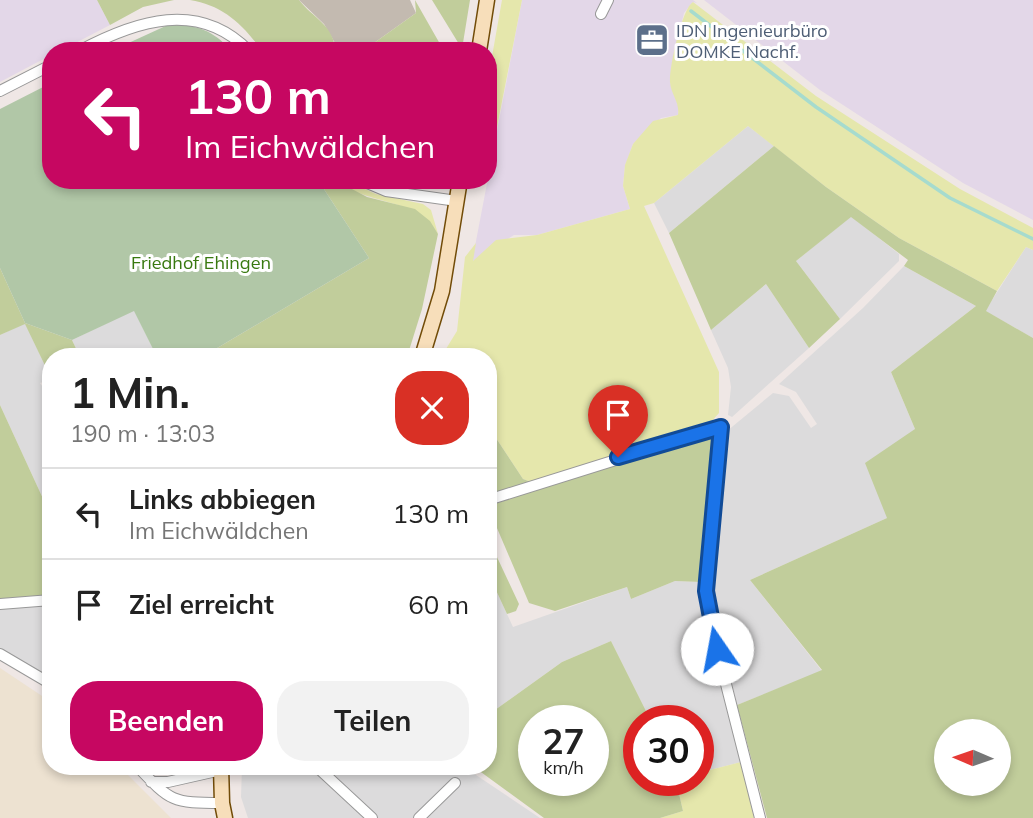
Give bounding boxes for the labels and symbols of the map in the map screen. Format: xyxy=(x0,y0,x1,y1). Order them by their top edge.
place label: IDN Ingenieurbüro DOMKE Nachf. xyxy=(676,19,828,63)
office icon: IDN Ingenieurbüro DOMKE Nachf. xyxy=(633,21,671,59)
park label: Friedhof Ehingen xyxy=(131,251,271,274)
pin xyxy=(588,385,648,457)
position arrow xyxy=(680,612,754,686)
speed limit sign: 30 xyxy=(623,705,714,796)
north arrow xyxy=(934,719,1012,796)

